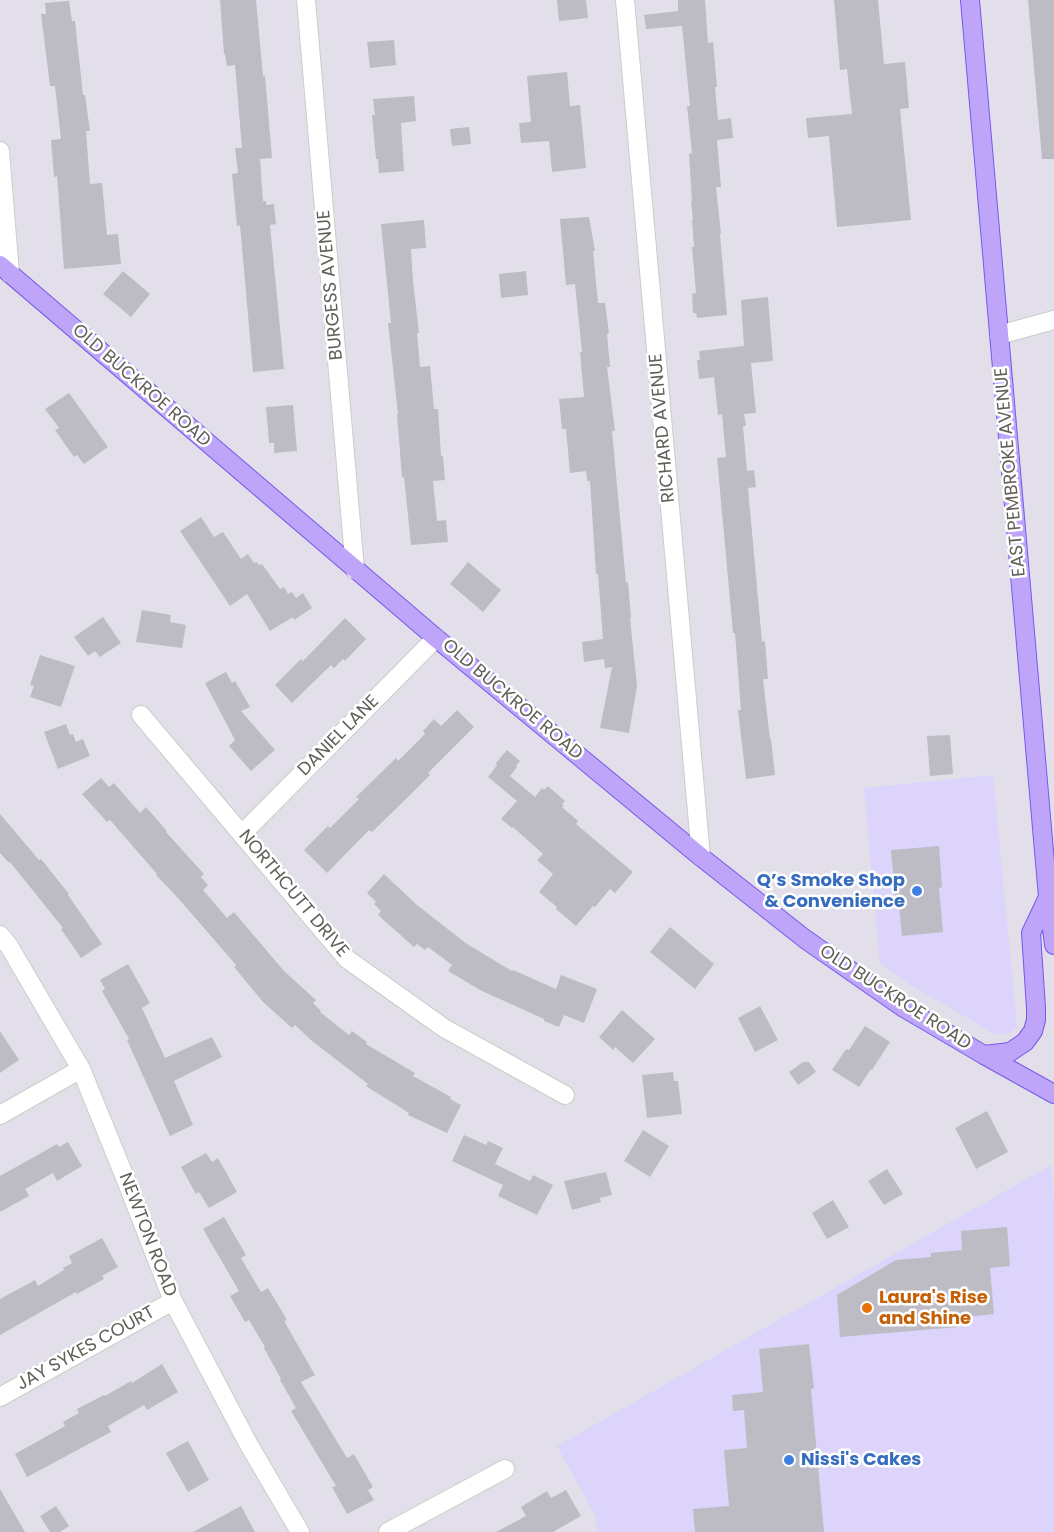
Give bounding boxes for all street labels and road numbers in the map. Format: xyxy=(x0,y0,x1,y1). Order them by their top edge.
street label: BURGESS AVENUE xyxy=(314,209,348,361)
street label: OLD BUCKROE ROAD xyxy=(67,320,215,452)
street label: RICHARD AVENUE xyxy=(646,352,680,504)
street label: EAST PEMBROKE AVENUE xyxy=(991,366,1031,578)
street label: OLD BUCKROE ROAD xyxy=(437,635,587,765)
street label: DANIEL LANE xyxy=(294,691,384,781)
street label: NORTHCUTT DRIVE xyxy=(233,826,353,962)
street label: OLD BUCKROE ROAD xyxy=(815,941,975,1055)
street label: NEWTON ROAD xyxy=(113,1170,181,1300)
street label: JAY SYKES COURT xyxy=(13,1302,159,1396)

